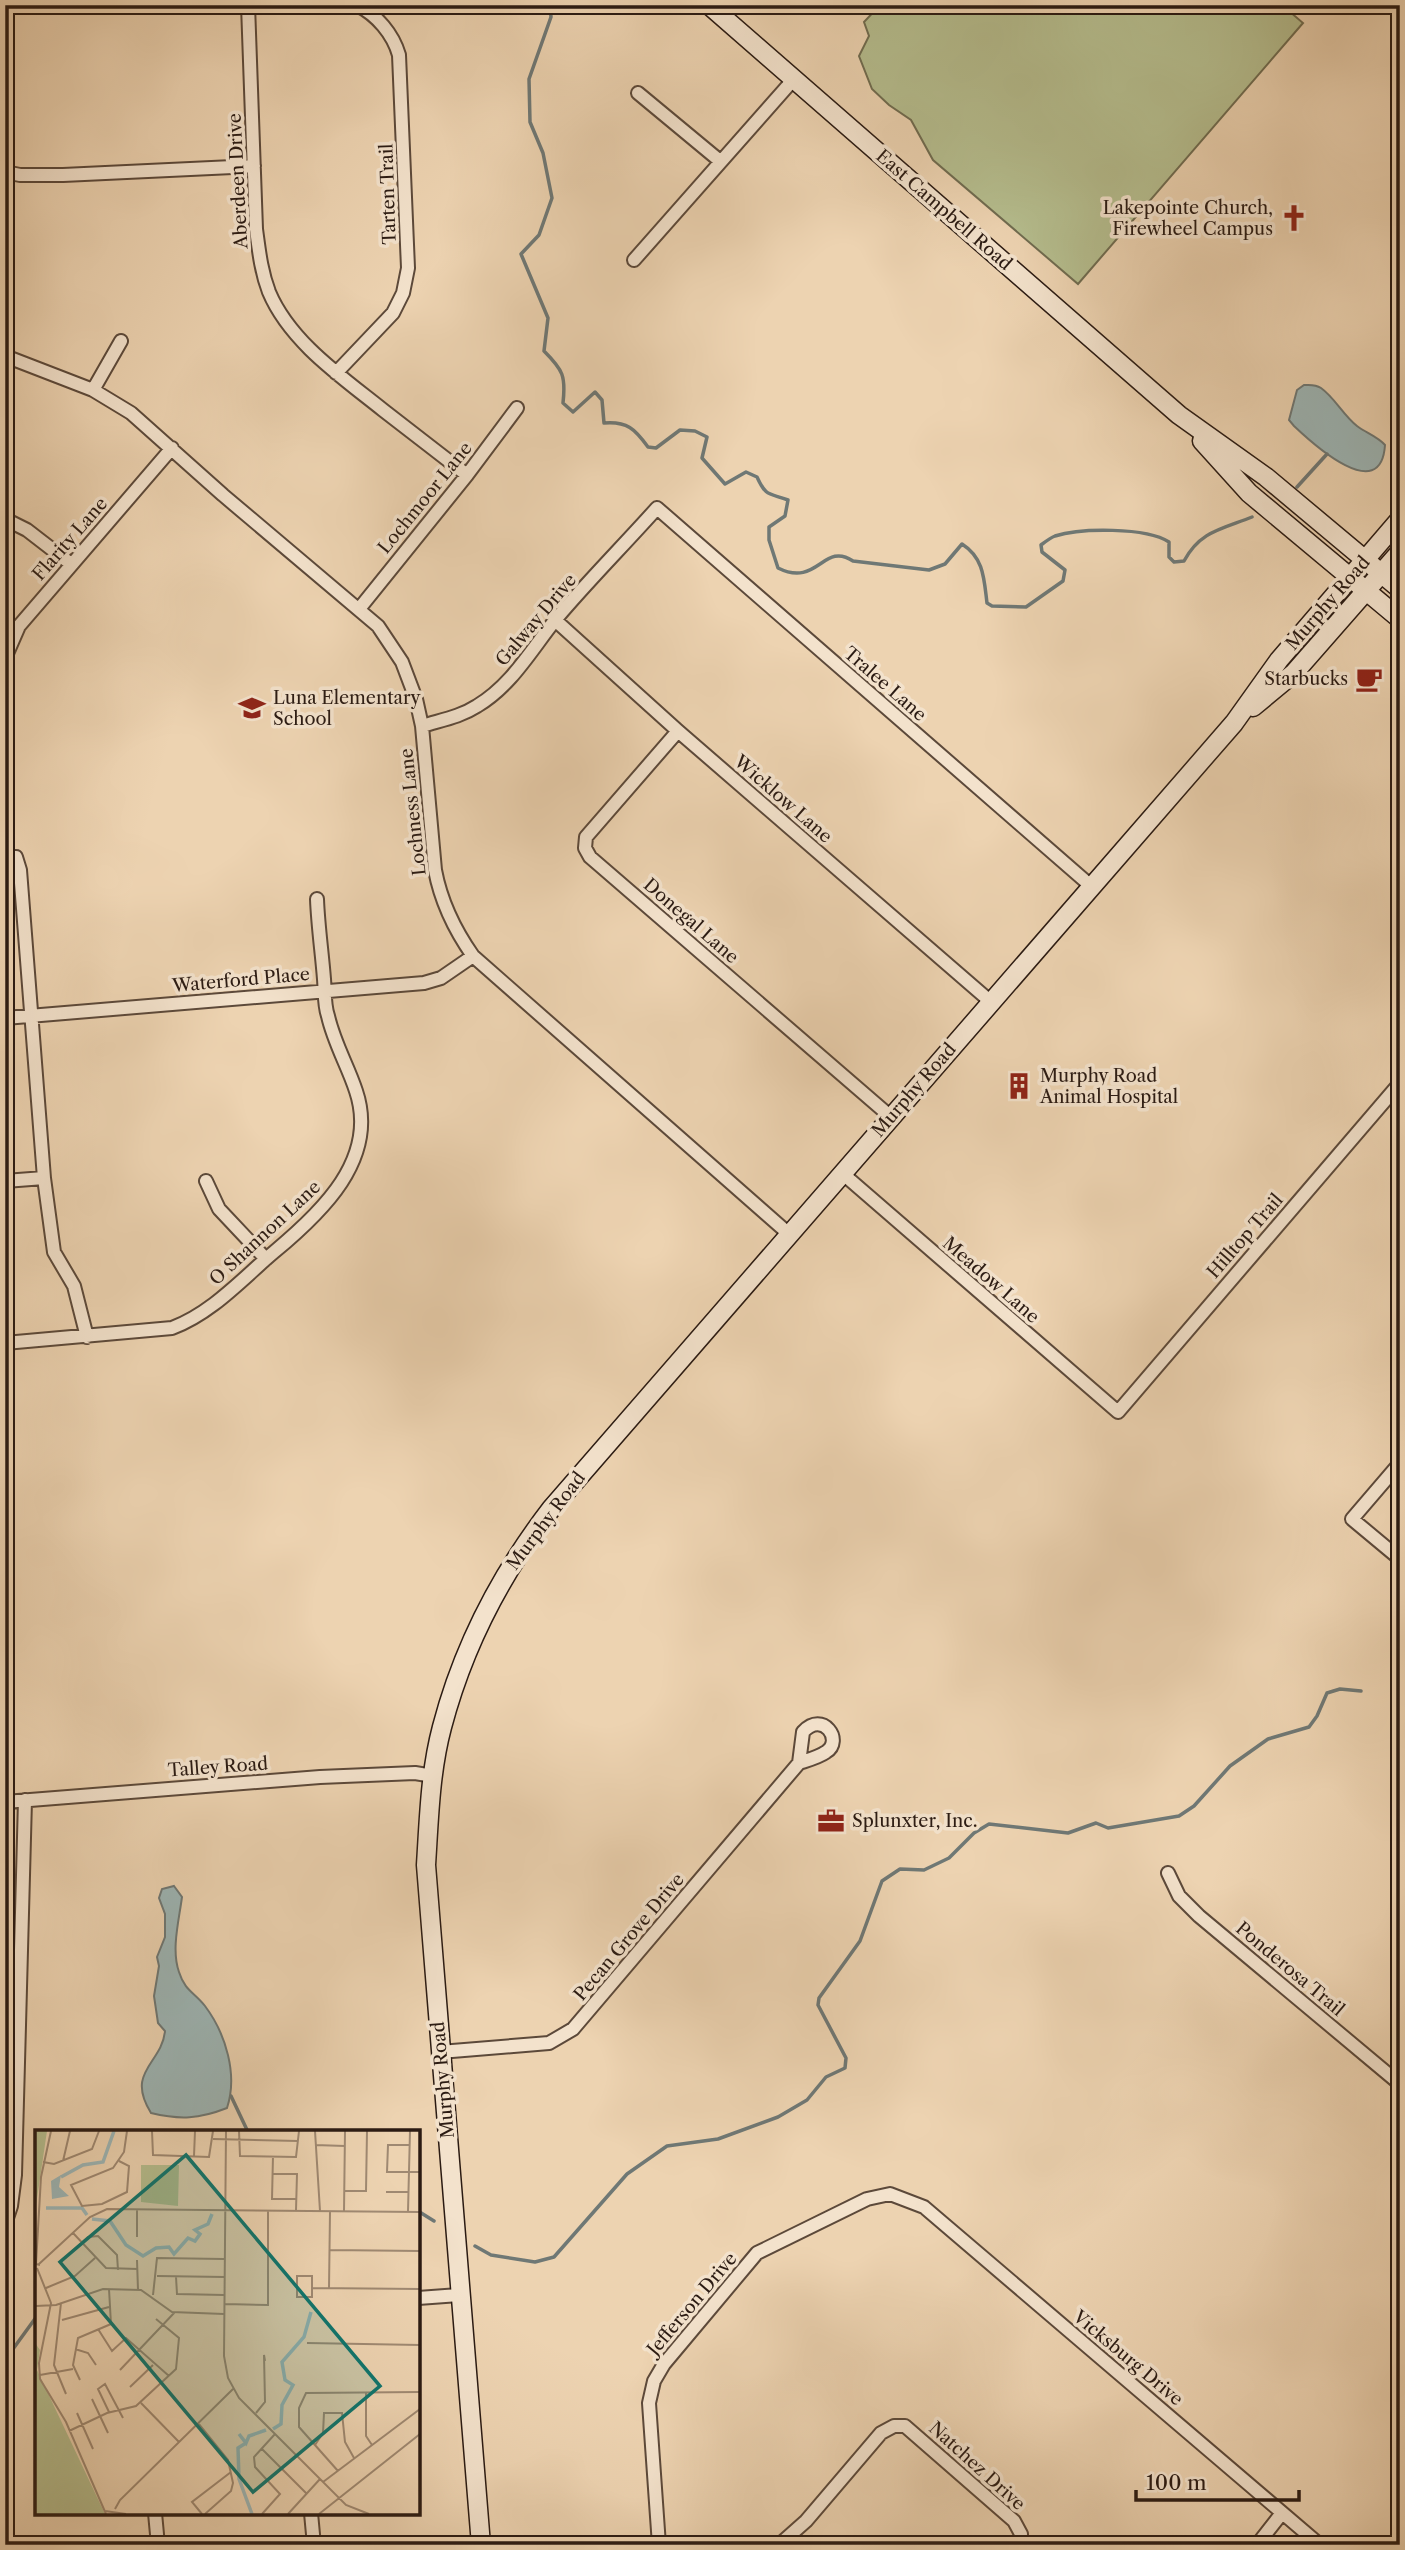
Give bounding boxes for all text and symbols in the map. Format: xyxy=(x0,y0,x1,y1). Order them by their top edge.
street label: Aberdeen Drive xyxy=(223,113,253,250)
street label: Tarten Trail xyxy=(375,143,401,245)
street label: East Campbell Road xyxy=(872,145,1017,275)
place label: Lakepointe Church, Firewheel Campus xyxy=(1103,197,1273,240)
church icon: Lakepointe Church, Firewheel Campus xyxy=(1279,203,1309,233)
street label: Lochmoor Lane xyxy=(373,438,477,558)
street label: Flarity Lane xyxy=(28,493,112,585)
street label: Murphy Road xyxy=(1281,552,1375,654)
street label: Galway Drive xyxy=(491,569,581,671)
street label: Tralee Lane xyxy=(839,642,931,726)
cafe icon: Starbucks xyxy=(1354,664,1384,694)
place label: Starbucks xyxy=(1264,668,1348,690)
place label: Luna Elementary School xyxy=(273,687,422,730)
school or university icon: Luna Elementary School xyxy=(237,693,267,723)
street label: Lochness Lane xyxy=(395,747,431,877)
street label: Wicklow Lane xyxy=(729,750,837,848)
street label: Donegal Lane xyxy=(639,874,743,968)
street label: Waterford Place xyxy=(170,963,311,997)
street label: Murphy Road xyxy=(867,1039,961,1141)
place label: Murphy Road Animal Hospital xyxy=(1039,1065,1178,1108)
building icon: Murphy Road Animal Hospital xyxy=(1004,1071,1034,1101)
street label: O Shannon Lane xyxy=(205,1176,325,1290)
street label: Hilltop Trail xyxy=(1202,1189,1288,1283)
street label: Meadow Lane xyxy=(938,1232,1044,1328)
street label: Murphy Road xyxy=(502,1468,590,1574)
street label: Talley Road xyxy=(167,1753,269,1781)
office icon: Splunxter, Inc. xyxy=(816,1806,846,1836)
place label: Splunxter, Inc. xyxy=(852,1810,977,1832)
street label: Pecan Grove Drive xyxy=(569,1869,689,2005)
street label: Ponderosa Trail xyxy=(1231,1917,1349,2021)
street label: Murphy Road xyxy=(427,2021,459,2139)
inset map xyxy=(35,2130,420,2515)
street label: Jefferson Drive xyxy=(641,2248,741,2362)
street label: Vicksburg Drive xyxy=(1068,2305,1187,2410)
street label: Natchez Drive xyxy=(924,2417,1030,2515)
scale bar xyxy=(1136,2459,1298,2503)
text: 100 m xyxy=(1146,2470,1207,2495)

